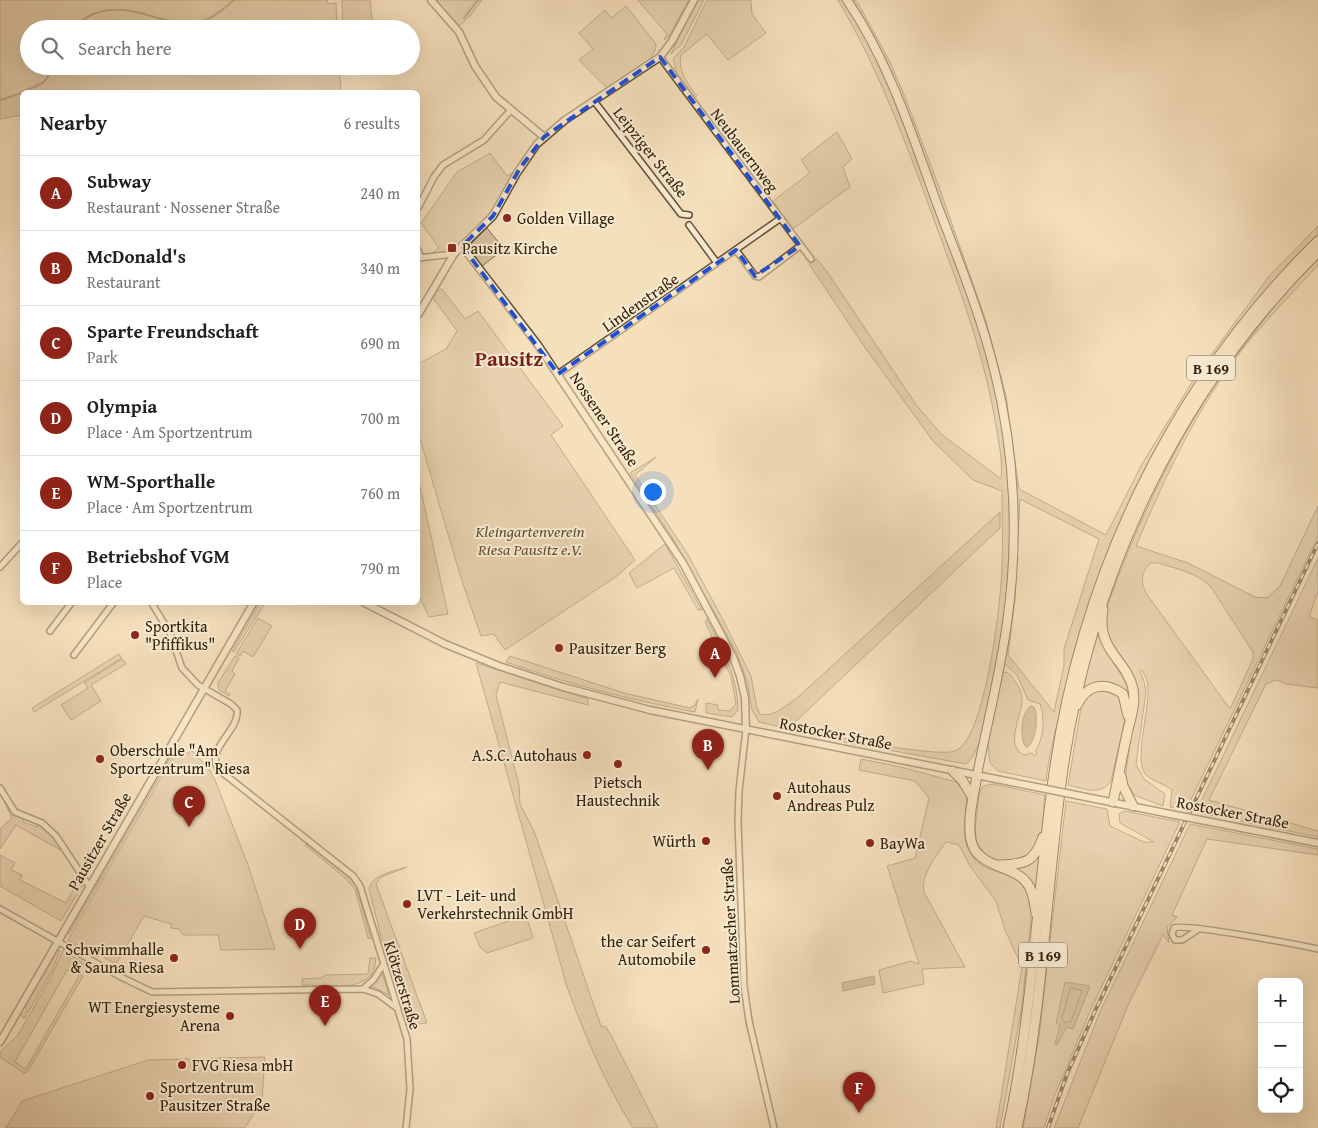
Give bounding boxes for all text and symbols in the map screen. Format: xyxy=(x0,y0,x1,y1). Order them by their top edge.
search box xyxy=(20,20,420,75)
icon: search xyxy=(38,34,66,62)
text: Search here xyxy=(78,34,172,62)
street label: Leipziger Straße xyxy=(608,101,694,203)
street label: Neubauernweg xyxy=(705,103,785,197)
text: Nearby xyxy=(40,107,107,138)
text: 6 results xyxy=(343,111,400,135)
text: Subway xyxy=(87,167,151,195)
text: A xyxy=(51,181,61,205)
text: 240 m xyxy=(360,181,400,205)
text: Restaurant · Nossener Straße xyxy=(87,195,280,219)
place label: Golden Village xyxy=(517,206,615,230)
marker: Golden Village xyxy=(501,212,513,224)
place label: Pausitz Kirche xyxy=(462,236,558,260)
text: McDonald's xyxy=(87,242,186,270)
marker: Pausitz Kirche xyxy=(446,242,458,254)
text: B xyxy=(51,256,61,280)
text: 340 m xyxy=(360,256,400,280)
street label: Lindenstraße xyxy=(597,267,683,337)
text: Restaurant xyxy=(87,270,161,294)
text: Sparte Freundschaft xyxy=(87,317,259,345)
text: C xyxy=(51,331,61,355)
text: 690 m xyxy=(360,331,400,355)
district label: Pausitz xyxy=(475,343,543,374)
text: Park xyxy=(87,345,118,369)
road number: B 169 xyxy=(1187,356,1235,380)
street label: Nossener Straße xyxy=(564,367,646,471)
text: Olympia xyxy=(87,392,157,420)
text: D xyxy=(51,406,61,430)
text: 700 m xyxy=(360,406,400,430)
text: Place · Am Sportzentrum xyxy=(87,420,253,444)
text: WM-Sporthalle xyxy=(87,467,215,495)
your location xyxy=(640,479,666,505)
text: E xyxy=(52,481,60,505)
text: 760 m xyxy=(360,481,400,505)
text: Place · Am Sportzentrum xyxy=(87,495,253,519)
park label: Kleingartenverein Riesa Pausitz e.V. xyxy=(474,519,585,561)
text: Betriebshof VGM xyxy=(87,542,230,570)
text: F xyxy=(52,556,60,580)
text: 790 m xyxy=(360,556,400,580)
text: Place xyxy=(87,570,122,594)
place label: Sportkita "Pfiffikus" xyxy=(145,614,215,656)
marker: Sportkita "Pfiffikus" xyxy=(129,629,141,641)
place label: Pausitzer Berg xyxy=(569,636,666,660)
pin: A xyxy=(699,637,731,678)
marker: Pausitzer Berg xyxy=(553,642,565,654)
street label: Rostocker Straße xyxy=(778,710,894,756)
pin: B xyxy=(692,729,724,770)
place label: Oberschule "Am Sportzentrum" Riesa xyxy=(110,738,250,780)
place label: A.S.C. Autohaus xyxy=(472,743,577,767)
marker: A.S.C. Autohaus xyxy=(581,749,593,761)
marker: Oberschule "Am Sportzentrum" Riesa xyxy=(94,753,106,765)
marker: Pietsch Haustechnik xyxy=(612,758,624,770)
place label: Pietsch Haustechnik xyxy=(576,770,661,812)
place label: Autohaus Andreas Pulz xyxy=(787,775,874,817)
pin: C xyxy=(173,786,205,827)
street label: Pausitzer Straße xyxy=(61,787,137,895)
street label: Rostocker Straße xyxy=(1175,789,1291,835)
marker: Autohaus Andreas Pulz xyxy=(771,790,783,802)
place label: Würth xyxy=(653,829,696,853)
place label: BayWa xyxy=(880,831,926,855)
marker: Würth xyxy=(700,835,712,847)
marker: BayWa xyxy=(864,837,876,849)
street label: Lommatzscher Straße xyxy=(714,857,746,1005)
place label: LVT - Leit- und Verkehrstechnik GmbH xyxy=(417,883,574,925)
marker: LVT - Leit- und Verkehrstechnik GmbH xyxy=(401,898,413,910)
pin: D xyxy=(284,908,316,949)
place label: the car Seifert Automobile xyxy=(601,929,696,971)
place label: Schwimmhalle & Sauna Riesa xyxy=(65,937,164,979)
street label: Klötzerstraße xyxy=(378,938,428,1032)
road number: B 169 xyxy=(1019,942,1067,968)
marker: the car Seifert Automobile xyxy=(700,944,712,956)
marker: Schwimmhalle & Sauna Riesa xyxy=(168,952,180,964)
map controls xyxy=(1258,978,1303,1113)
button: + xyxy=(1258,978,1303,1023)
pin: E xyxy=(309,985,341,1026)
place label: WT Energiesysteme Arena xyxy=(88,995,220,1037)
marker: WT Energiesysteme Arena xyxy=(224,1010,236,1022)
button: − xyxy=(1258,1023,1303,1068)
place label: FVG Riesa mbH xyxy=(192,1053,294,1077)
marker: FVG Riesa mbH xyxy=(176,1059,188,1071)
button: locate xyxy=(1258,1068,1303,1113)
pin: F xyxy=(843,1072,875,1113)
place label: Sportzentrum Pausitzer Straße xyxy=(160,1075,270,1117)
marker: Sportzentrum Pausitzer Straße xyxy=(144,1090,156,1102)

